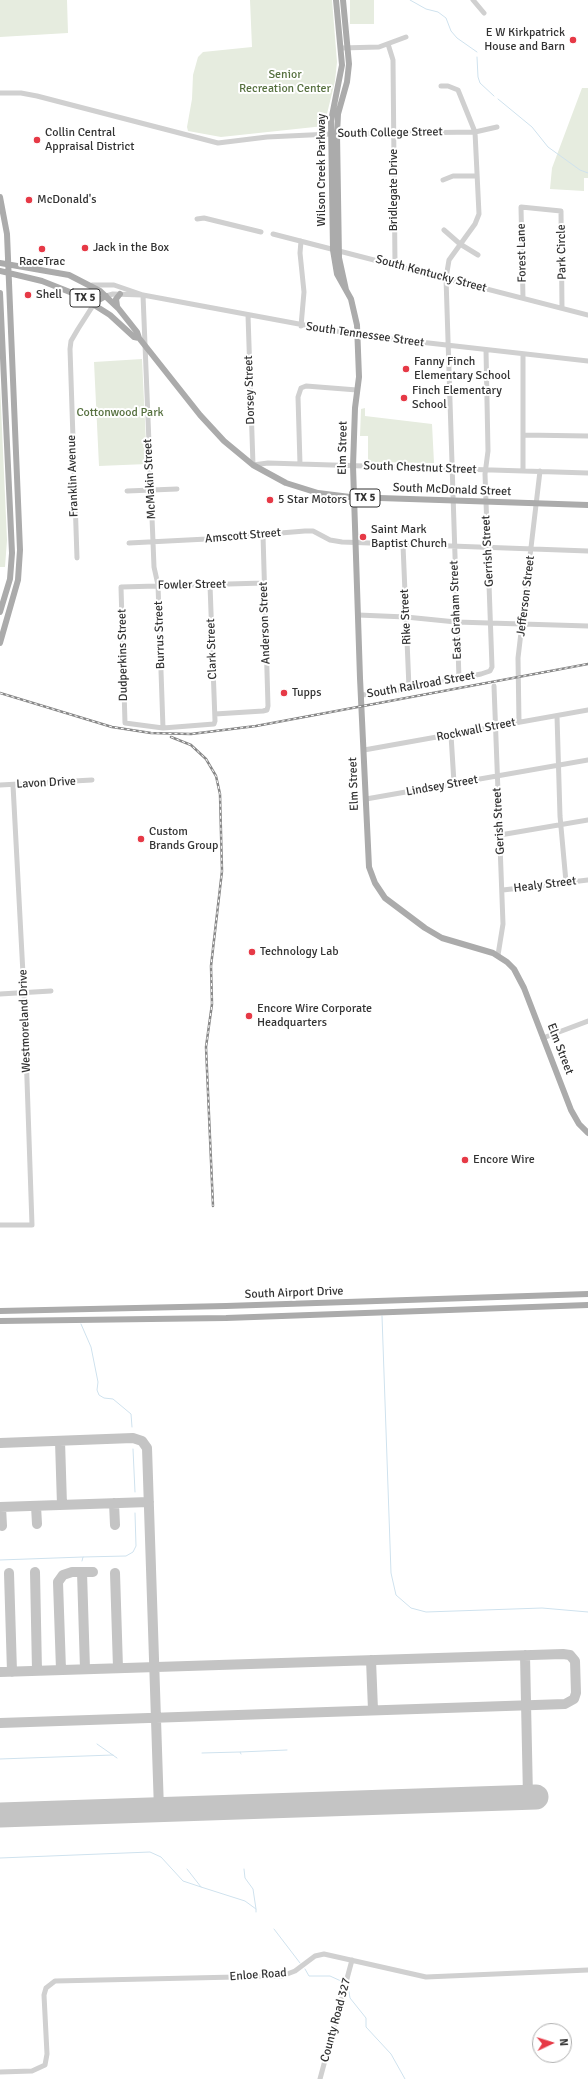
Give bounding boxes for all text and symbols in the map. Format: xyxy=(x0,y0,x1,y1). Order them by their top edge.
place label: E W Kirkpatrick House and Barn xyxy=(484,26,565,54)
marker: E W Kirkpatrick House and Barn xyxy=(568,35,578,45)
park label: Senior Recreation Center xyxy=(239,68,331,96)
street label: Wilson Creek Parkway xyxy=(315,114,329,226)
street label: South College Street xyxy=(337,125,443,141)
place label: Collin Central Appraisal District xyxy=(45,126,134,154)
marker: Collin Central Appraisal District xyxy=(32,135,42,145)
street label: Bridlegate Drive xyxy=(387,149,401,231)
place label: McDonald's xyxy=(37,193,97,207)
marker: McDonald's xyxy=(24,195,34,205)
street label: Forest Lane xyxy=(514,223,530,283)
street label: Park Circle xyxy=(554,224,570,280)
place label: Jack in the Box xyxy=(93,241,169,255)
marker: Jack in the Box xyxy=(80,243,90,253)
marker: RaceTrac xyxy=(37,244,47,254)
street label: South Kentucky Street xyxy=(374,252,488,296)
place label: RaceTrac xyxy=(19,255,65,269)
place label: Shell xyxy=(36,288,62,302)
road number: TX 5 xyxy=(70,289,100,307)
marker: Shell xyxy=(23,290,33,300)
street label: South Tennessee Street xyxy=(305,320,425,350)
street label: Dorsey Street xyxy=(242,355,258,425)
place label: Fanny Finch Elementary School xyxy=(414,355,510,383)
marker: Fanny Finch Elementary School xyxy=(401,364,411,374)
place label: Finch Elementary School xyxy=(412,384,502,412)
marker: Finch Elementary School xyxy=(399,393,409,403)
park label: Cottonwood Park xyxy=(76,406,164,420)
street label: Elm Street xyxy=(335,421,351,475)
street label: Franklin Avenue xyxy=(64,435,82,517)
street label: McMakin Street xyxy=(141,438,159,520)
street label: South Chestnut Street xyxy=(363,459,477,477)
street label: South McDonald Street xyxy=(393,481,511,499)
road number: TX 5 xyxy=(350,489,380,507)
place label: 5 Star Motors xyxy=(278,493,347,507)
marker: 5 Star Motors xyxy=(265,495,275,505)
street label: Gerrish Street xyxy=(479,515,497,587)
place label: Saint Mark Baptist Church xyxy=(371,523,447,551)
street label: Amscott Street xyxy=(204,526,282,546)
marker: Saint Mark Baptist Church xyxy=(358,532,368,542)
street label: Jefferson Street xyxy=(514,555,538,637)
street label: East Graham Street xyxy=(447,560,465,660)
street label: Fowler Street xyxy=(158,577,226,593)
street label: Anderson Street xyxy=(256,581,274,665)
street label: Rike Street xyxy=(397,589,415,645)
street label: Burrus Street xyxy=(152,601,168,669)
street label: Dudperkins Street xyxy=(115,609,131,701)
street label: Clark Street xyxy=(204,618,220,680)
street label: South Railroad Street xyxy=(366,668,476,702)
place label: Tupps xyxy=(292,686,321,700)
marker: Tupps xyxy=(279,688,289,698)
street label: Rockwall Street xyxy=(435,715,517,745)
street label: Elm Street xyxy=(346,757,362,811)
street label: Lindsey Street xyxy=(405,773,479,799)
street label: Lavon Drive xyxy=(16,774,76,792)
street label: Gerish Street xyxy=(490,787,508,855)
place label: Custom Brands Group xyxy=(149,825,218,853)
marker: Custom Brands Group xyxy=(136,834,146,844)
street label: Healy Street xyxy=(513,874,577,896)
place label: Technology Lab xyxy=(260,945,339,959)
marker: Technology Lab xyxy=(247,947,257,957)
street label: Westmoreland Drive xyxy=(16,969,34,1073)
place label: Encore Wire Corporate Headquarters xyxy=(257,1002,372,1030)
marker: Encore Wire Corporate Headquarters xyxy=(244,1011,254,1021)
street label: Elm Street xyxy=(544,1021,576,1077)
place label: Encore Wire xyxy=(473,1153,535,1167)
marker: Encore Wire xyxy=(460,1155,470,1165)
street label: South Airport Drive xyxy=(244,1284,344,1302)
street label: Enloe Road xyxy=(229,1966,287,1984)
street label: County Road 327 xyxy=(318,1976,354,2064)
north arrow xyxy=(532,2023,572,2063)
text: N xyxy=(557,2038,570,2046)

